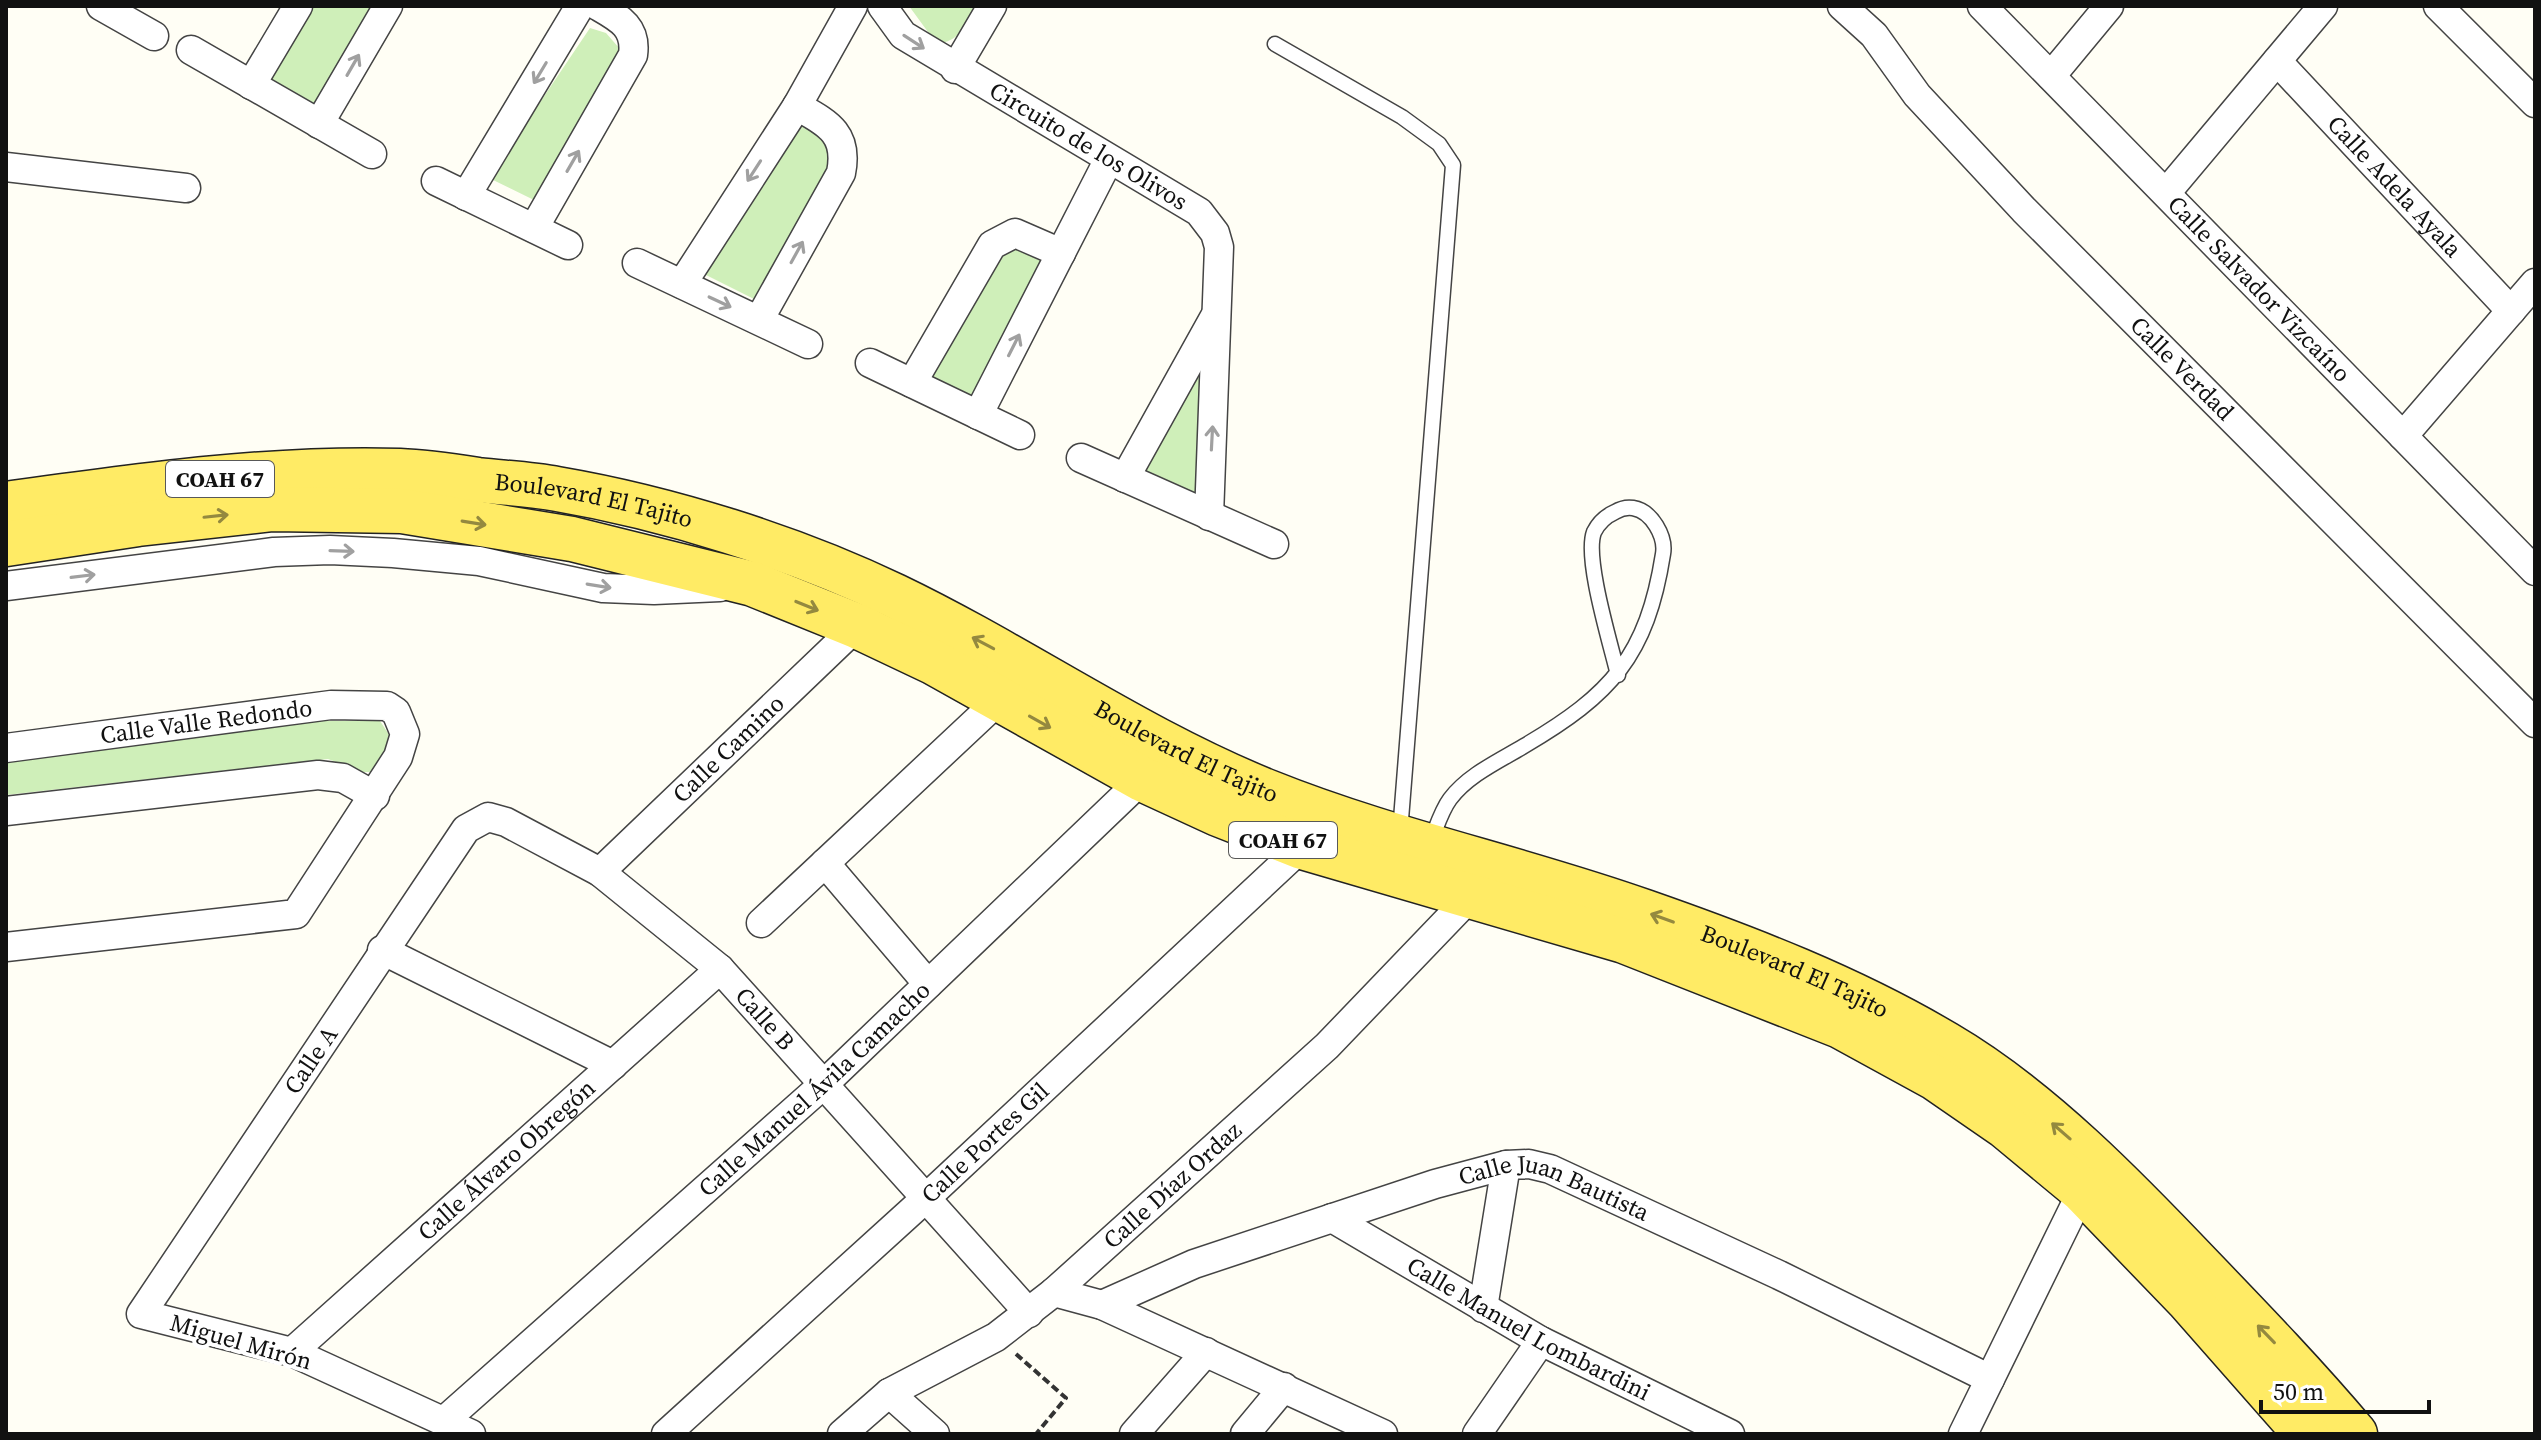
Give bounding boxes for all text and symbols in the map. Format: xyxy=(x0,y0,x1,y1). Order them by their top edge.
one-way arrow xyxy=(902,35,925,51)
one-way arrow xyxy=(346,54,362,77)
one-way arrow xyxy=(532,61,548,84)
street label: Circuito de los Olivos xyxy=(983,73,1194,218)
street label: Calle Adela Ayala xyxy=(2320,108,2470,265)
one-way arrow xyxy=(565,150,581,173)
one-way arrow xyxy=(746,159,762,182)
street label: Calle Salvador Vizcaíno xyxy=(2160,188,2358,389)
one-way arrow xyxy=(790,240,805,264)
one-way arrow xyxy=(708,295,732,310)
street label: Calle Verdad xyxy=(2123,309,2242,428)
one-way arrow xyxy=(1006,334,1022,358)
one-way arrow xyxy=(1205,425,1220,452)
road number: COAH 67 xyxy=(166,461,274,497)
street label: Boulevard El Tajito xyxy=(493,465,697,535)
one-way arrow xyxy=(202,508,229,523)
one-way arrow xyxy=(461,516,487,531)
one-way arrow xyxy=(328,543,355,558)
one-way arrow xyxy=(70,568,95,583)
one-way arrow xyxy=(586,579,611,594)
one-way arrow xyxy=(794,600,819,614)
one-way arrow xyxy=(971,635,995,651)
street label: Calle Camino xyxy=(665,687,791,810)
street label: Calle Valle Redondo xyxy=(98,691,314,751)
street label: Boulevard El Tajito xyxy=(1089,692,1283,810)
one-way arrow xyxy=(1028,714,1051,730)
road number: COAH 67 xyxy=(1229,822,1337,858)
one-way arrow xyxy=(1650,910,1675,924)
street label: Boulevard El Tajito xyxy=(1696,916,1895,1026)
street label: Calle Manuel Ávila Camacho xyxy=(691,974,937,1204)
street label: Calle B xyxy=(728,980,802,1057)
street label: Calle A xyxy=(276,1019,345,1101)
street label: Calle Álvaro Obregón xyxy=(410,1071,602,1248)
street label: Calle Portes Gil xyxy=(914,1075,1056,1210)
street label: Calle Díaz Ordaz xyxy=(1096,1114,1249,1256)
one-way arrow xyxy=(2052,1122,2072,1140)
street label: Calle Juan Bautista xyxy=(1455,1147,1656,1229)
street label: Calle Manuel Lombardini xyxy=(1401,1249,1656,1408)
street label: Miguel Mirón xyxy=(166,1306,316,1378)
one-way arrow xyxy=(2256,1324,2275,1344)
scale bar xyxy=(2261,1364,2429,1414)
text: 50 m xyxy=(2273,1375,2324,1408)

